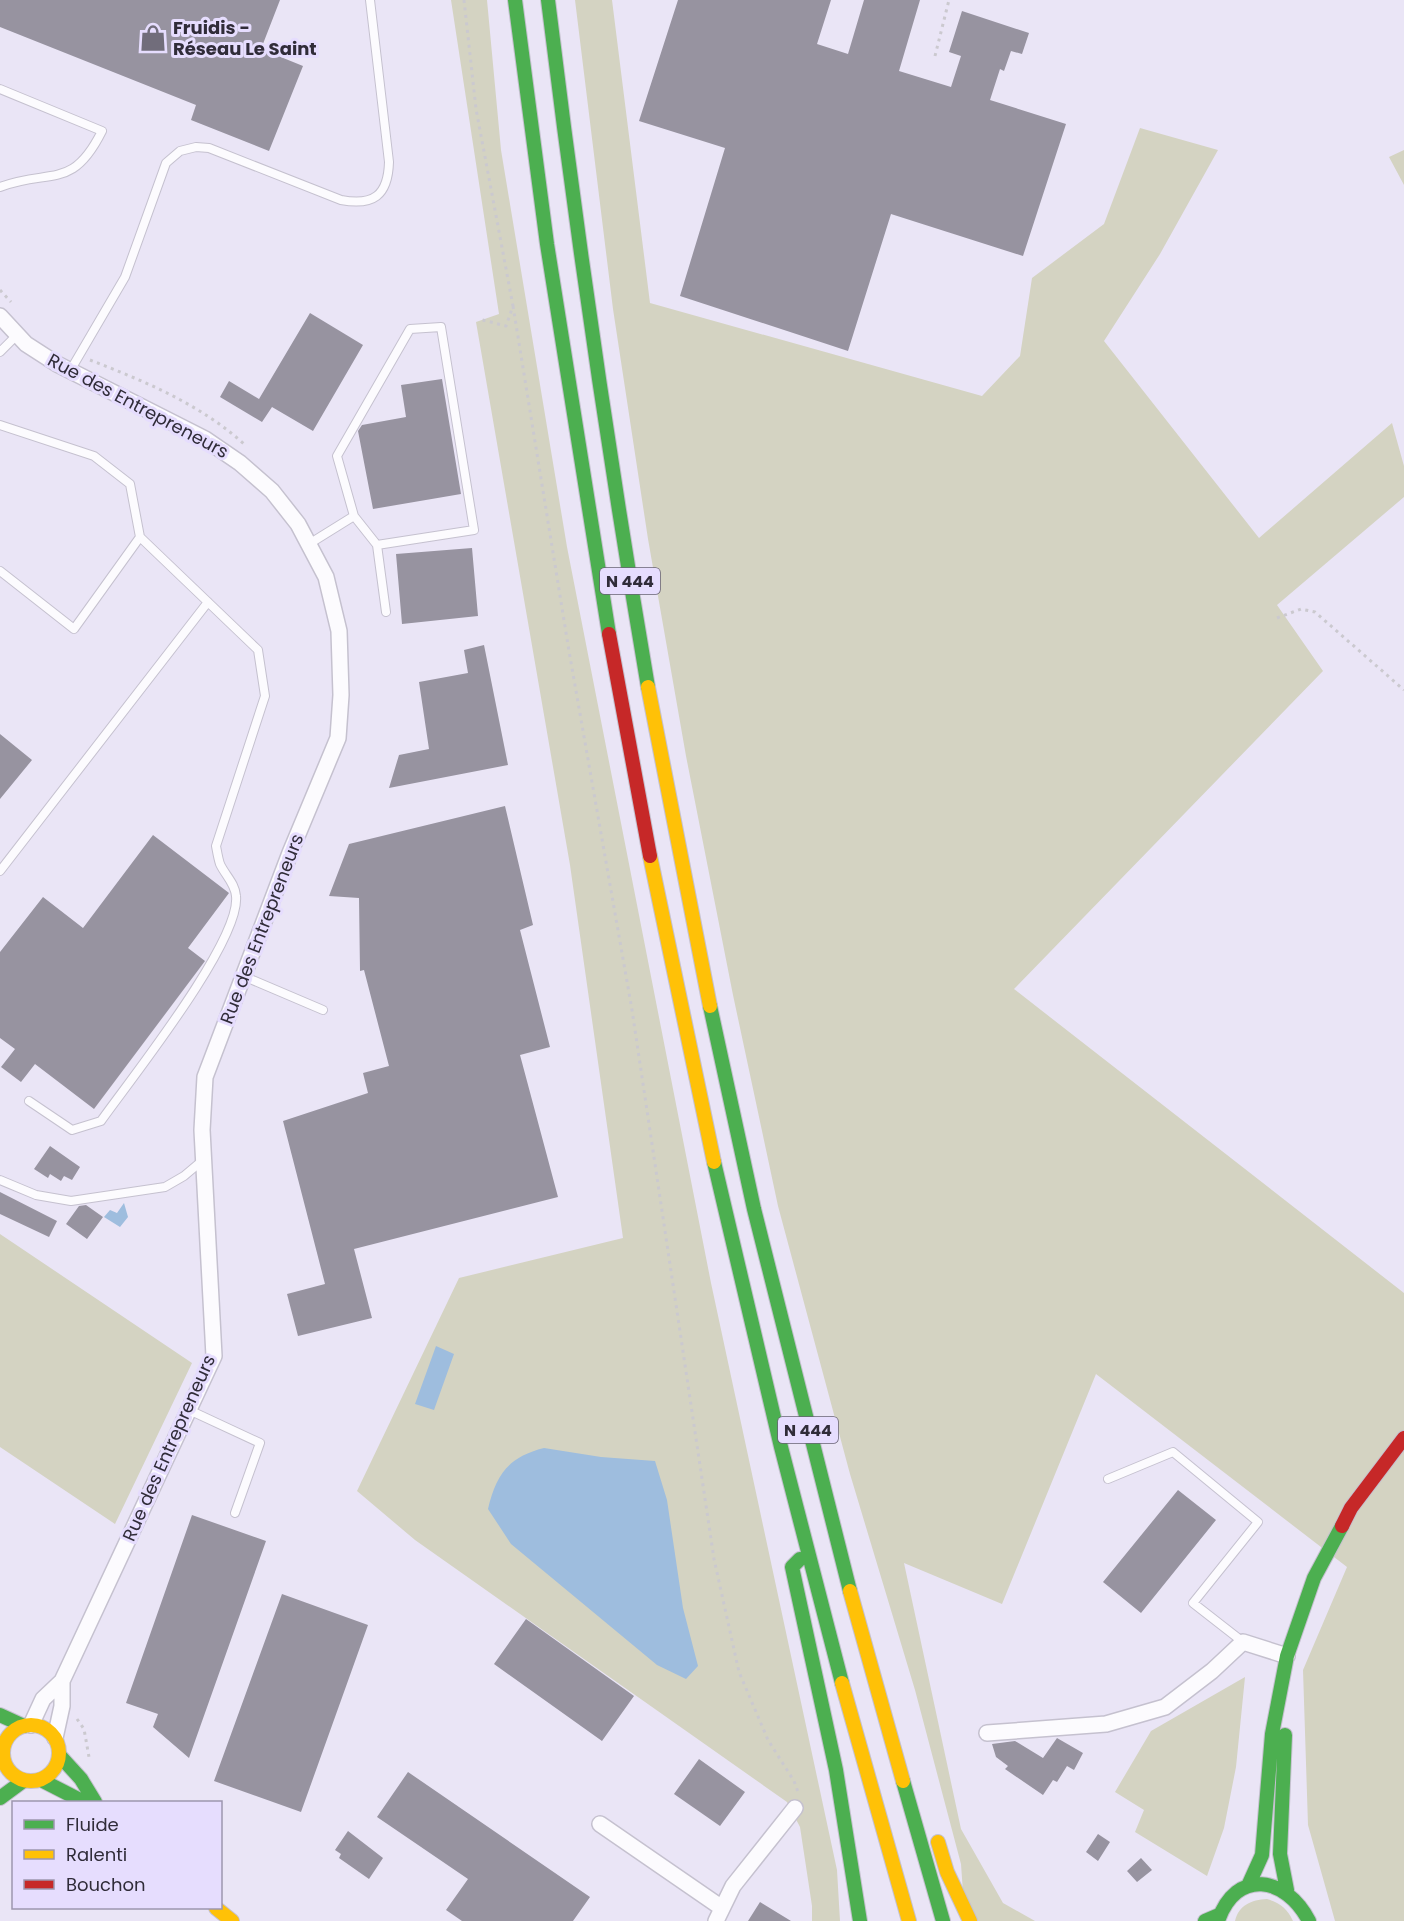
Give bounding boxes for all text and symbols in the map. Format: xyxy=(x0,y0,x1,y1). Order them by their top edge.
place label: Fruidis - Réseau Le Saint xyxy=(173,15,317,61)
shop icon: Fruidis - Réseau Le Saint xyxy=(138,23,168,53)
street label: Rue des Entrepreneurs xyxy=(43,347,233,464)
road number: N 444 xyxy=(600,568,660,594)
street label: Rue des Entrepreneurs xyxy=(214,830,309,1027)
street label: Rue des Entrepreneurs xyxy=(116,1351,221,1545)
road number: N 444 xyxy=(778,1417,838,1443)
legend xyxy=(12,1801,222,1909)
text: Fluide xyxy=(66,1812,119,1837)
text: Ralenti xyxy=(66,1842,127,1867)
text: Bouchon xyxy=(66,1872,146,1897)

